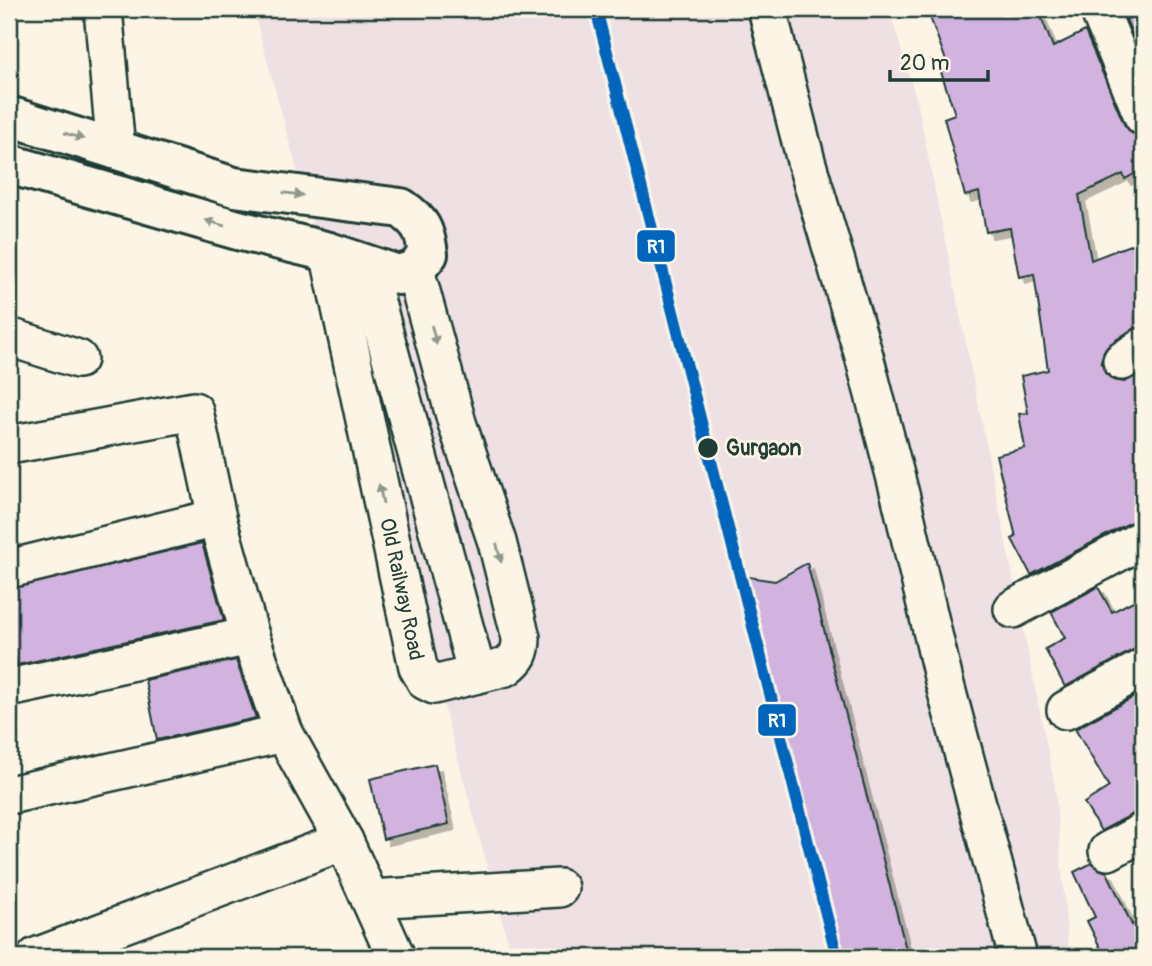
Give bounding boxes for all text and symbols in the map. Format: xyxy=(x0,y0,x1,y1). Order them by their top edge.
scale bar xyxy=(890,38,988,82)
text: 20 m xyxy=(900,50,949,77)
one-way arrow xyxy=(64,132,85,142)
one-way arrow xyxy=(282,188,304,199)
one-way arrow xyxy=(204,218,225,228)
line badge: R1 xyxy=(636,229,676,263)
text: R1 xyxy=(647,235,665,259)
one-way arrow xyxy=(429,325,439,346)
place label: Gurgaon xyxy=(726,435,801,462)
marker: Gurgaon xyxy=(696,436,720,460)
one-way arrow xyxy=(375,483,386,505)
street label: Old Railway Road xyxy=(373,515,430,663)
one-way arrow xyxy=(494,542,505,564)
line badge: R1 xyxy=(757,703,797,737)
text: R1 xyxy=(768,709,786,733)

